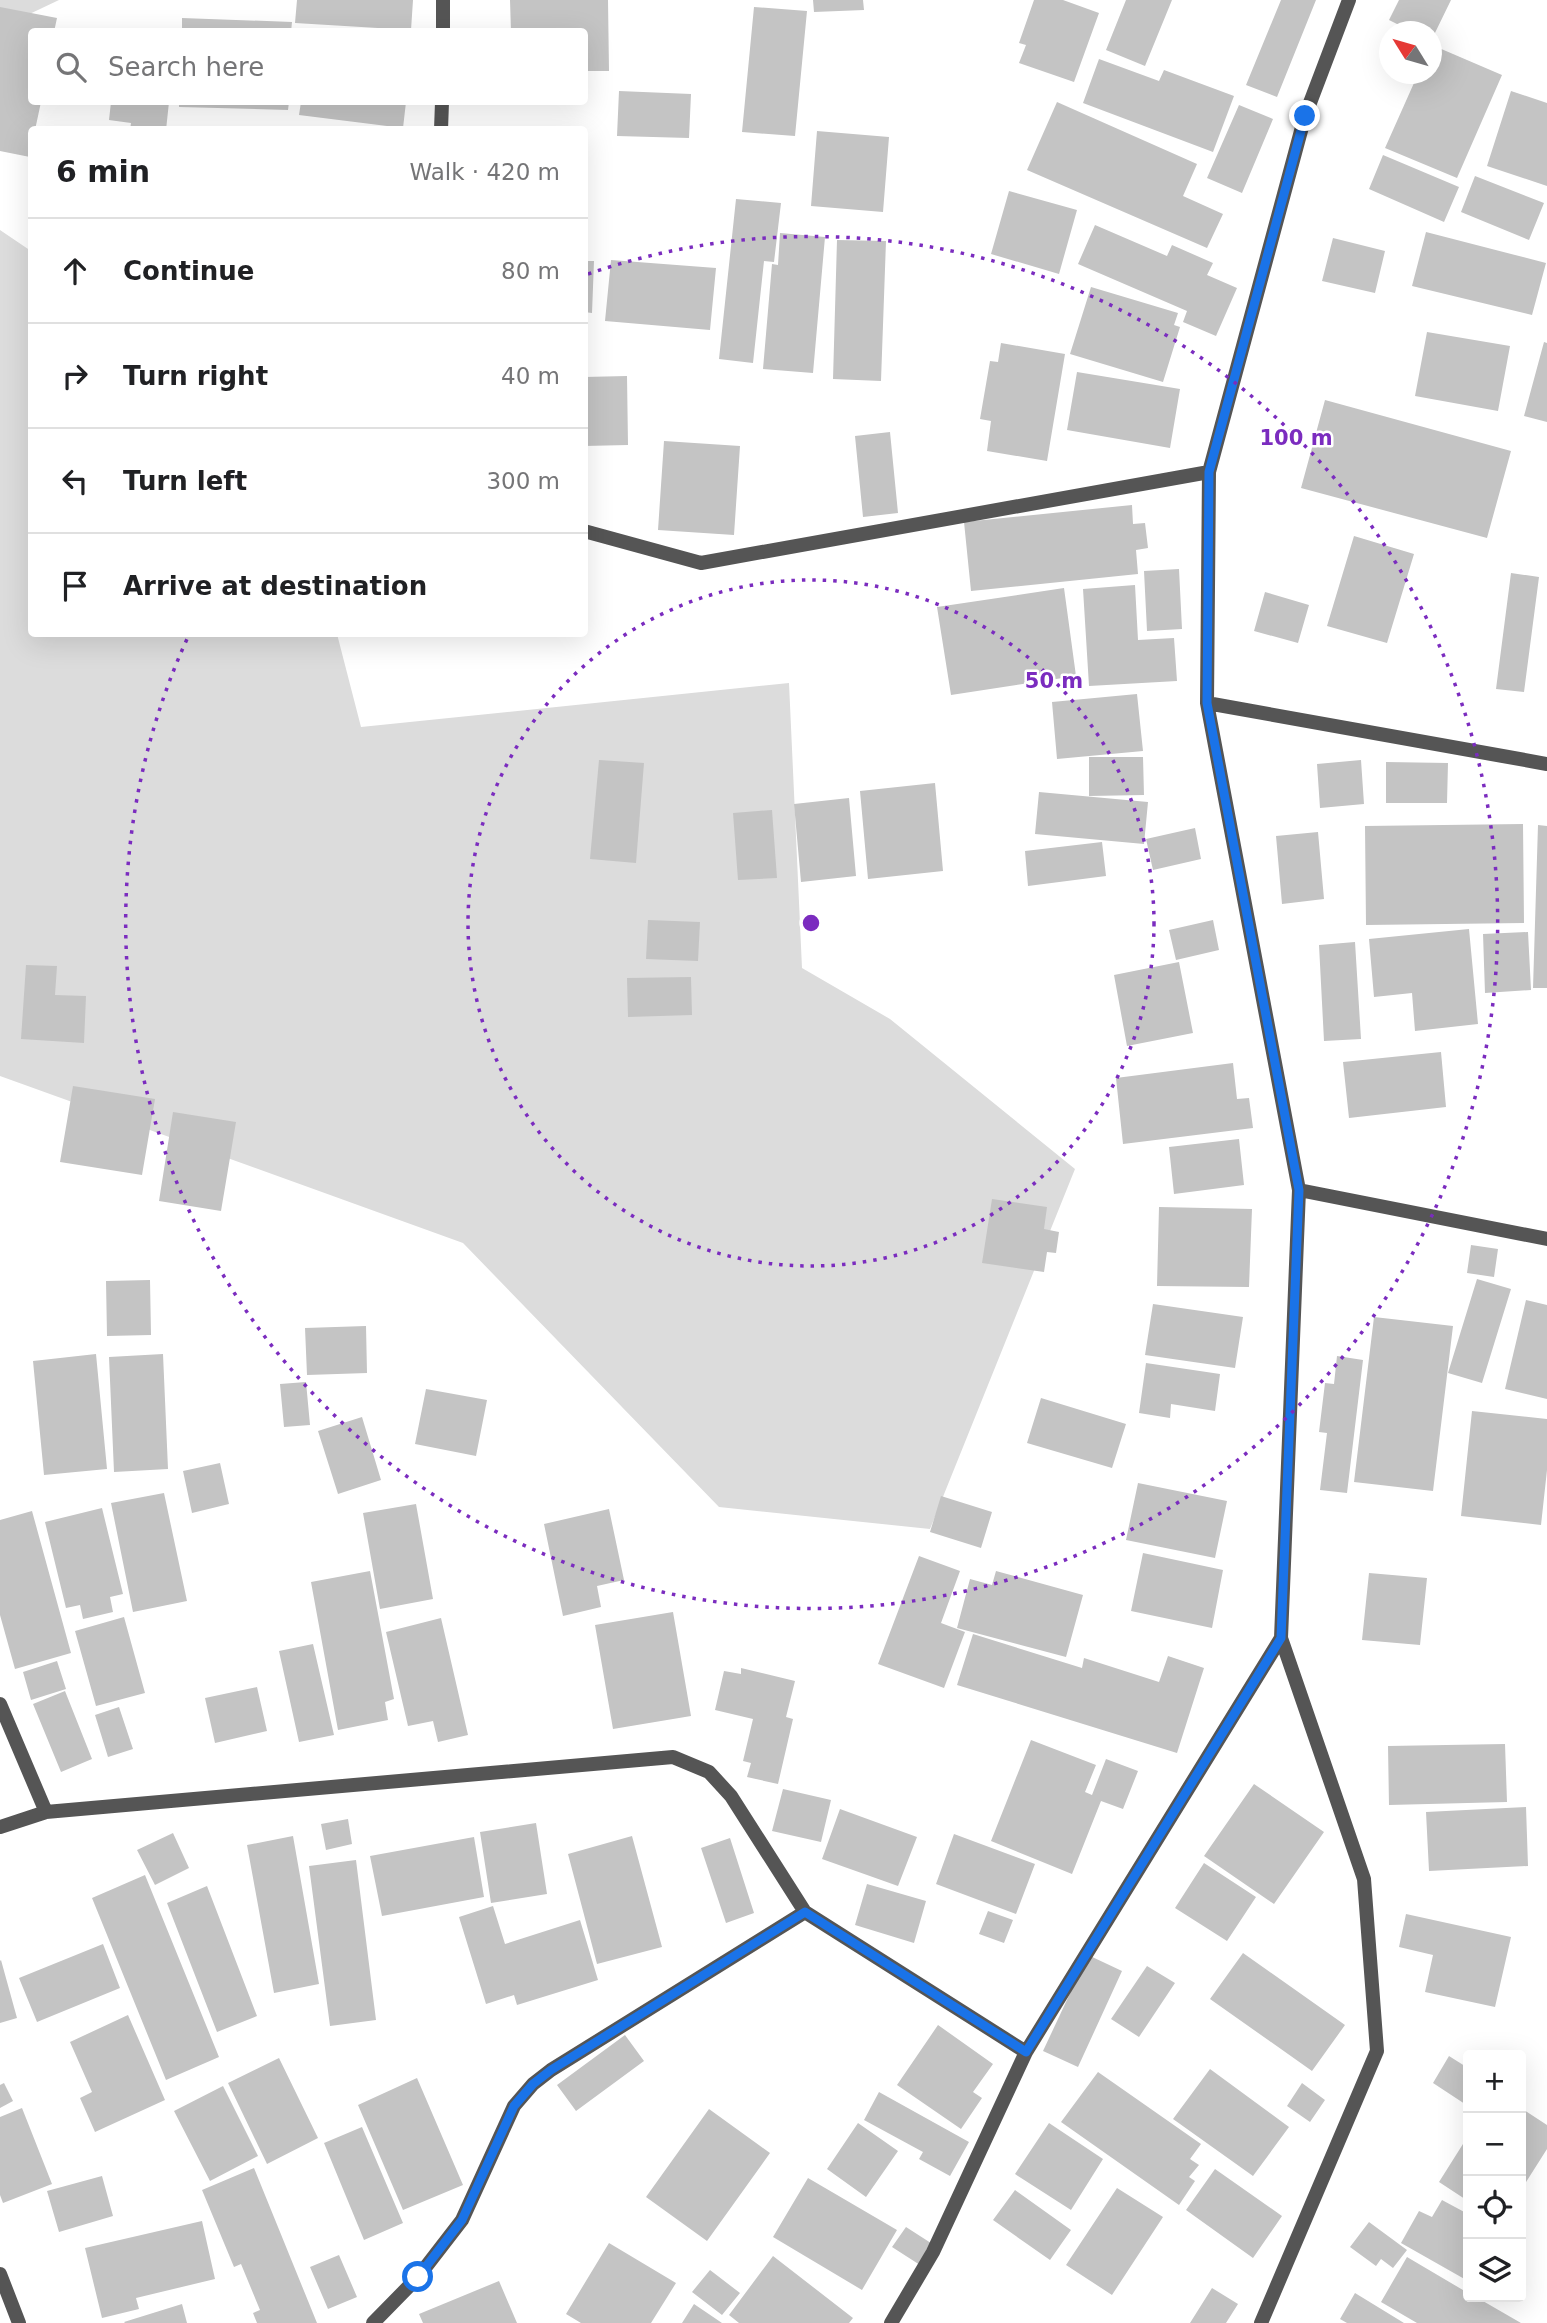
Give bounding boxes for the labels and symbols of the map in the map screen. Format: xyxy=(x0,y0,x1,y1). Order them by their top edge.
north arrow xyxy=(1379,21,1442,84)
route end xyxy=(1289,100,1320,131)
text: 100 m xyxy=(1259,426,1333,450)
text: 50 m xyxy=(1025,669,1083,693)
centre of rings xyxy=(799,911,823,935)
route start xyxy=(402,2261,433,2292)

